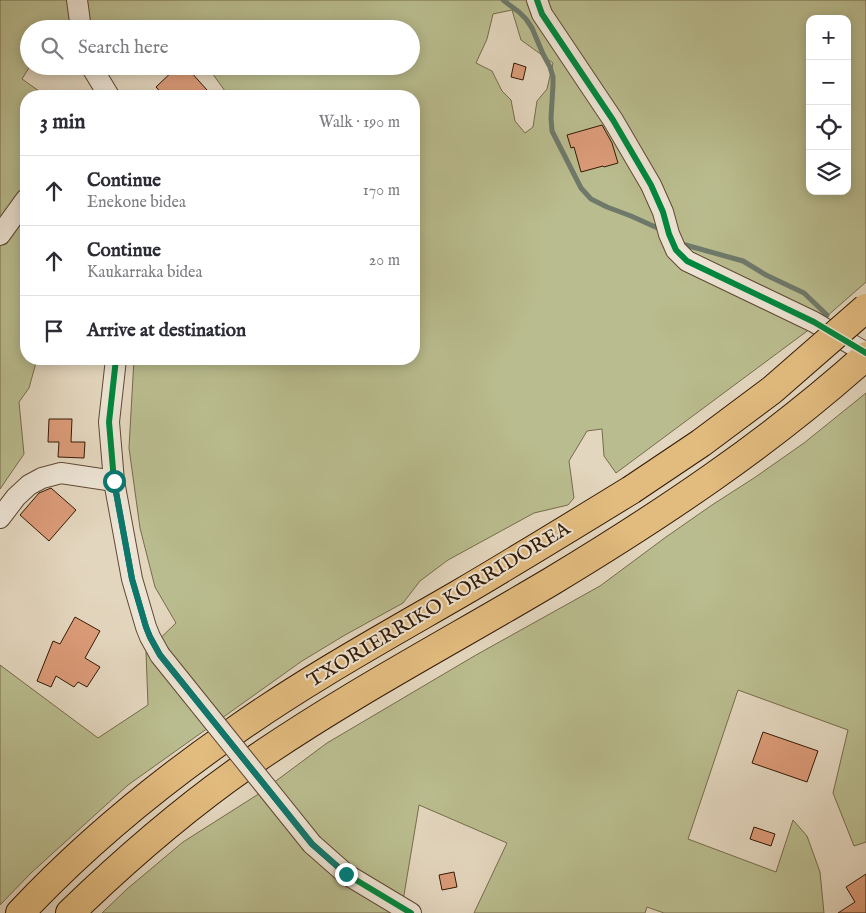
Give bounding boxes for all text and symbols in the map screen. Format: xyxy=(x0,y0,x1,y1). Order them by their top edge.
map controls xyxy=(806,15,851,195)
button: + xyxy=(806,15,851,60)
search box xyxy=(20,20,420,75)
icon: search xyxy=(38,34,66,62)
text: Search here xyxy=(78,36,169,60)
button: − xyxy=(806,60,851,105)
button: locate xyxy=(806,105,851,150)
text: 3 min xyxy=(40,109,85,136)
text: Walk · 190 m xyxy=(319,113,400,133)
button: layers xyxy=(806,150,851,195)
text: Continue xyxy=(87,169,161,193)
icon: ahead xyxy=(40,177,68,205)
text: 170 m xyxy=(363,181,400,201)
text: Enekone bidea xyxy=(87,193,186,213)
text: Continue xyxy=(87,239,161,263)
icon: ahead xyxy=(40,247,68,275)
text: 20 m xyxy=(369,251,400,271)
text: Kaukarraka bidea xyxy=(87,263,202,283)
icon: arrive xyxy=(40,317,68,345)
text: Arrive at destination xyxy=(87,319,246,343)
route start xyxy=(103,470,126,493)
street label: TXORIERRIKO KORRIDOREA xyxy=(303,516,575,694)
route end xyxy=(335,863,358,886)

